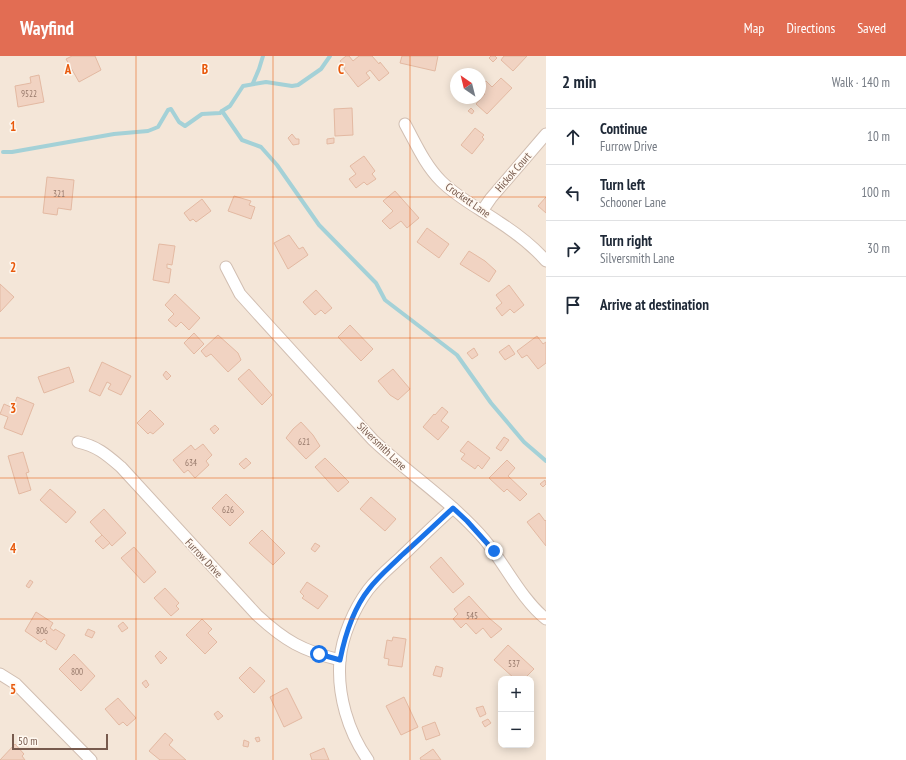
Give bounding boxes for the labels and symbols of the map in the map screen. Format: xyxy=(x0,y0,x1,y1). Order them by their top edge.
text: A xyxy=(64,61,72,78)
text: B xyxy=(202,61,208,78)
text: C xyxy=(338,61,344,78)
north arrow xyxy=(450,68,486,104)
house number: 9522 xyxy=(21,88,37,99)
text: 1 xyxy=(10,118,16,135)
street label: Hickok Court xyxy=(492,149,534,195)
street label: Crockett Lane xyxy=(443,179,494,221)
house number: 321 xyxy=(53,188,65,199)
text: 2 xyxy=(10,259,16,276)
text: 3 xyxy=(10,400,16,417)
street label: Silversmith Lane xyxy=(354,419,410,473)
house number: 621 xyxy=(298,436,310,447)
house number: 634 xyxy=(185,457,197,468)
house number: 626 xyxy=(222,504,234,515)
street label: Furrow Drive xyxy=(182,535,226,581)
text: 4 xyxy=(10,540,17,557)
route end xyxy=(485,542,503,560)
house number: 545 xyxy=(466,610,478,621)
house number: 806 xyxy=(36,625,48,636)
route start xyxy=(310,645,328,663)
house number: 537 xyxy=(508,658,520,669)
house number: 800 xyxy=(71,666,83,677)
text: 5 xyxy=(10,681,16,698)
scale bar xyxy=(12,732,108,751)

